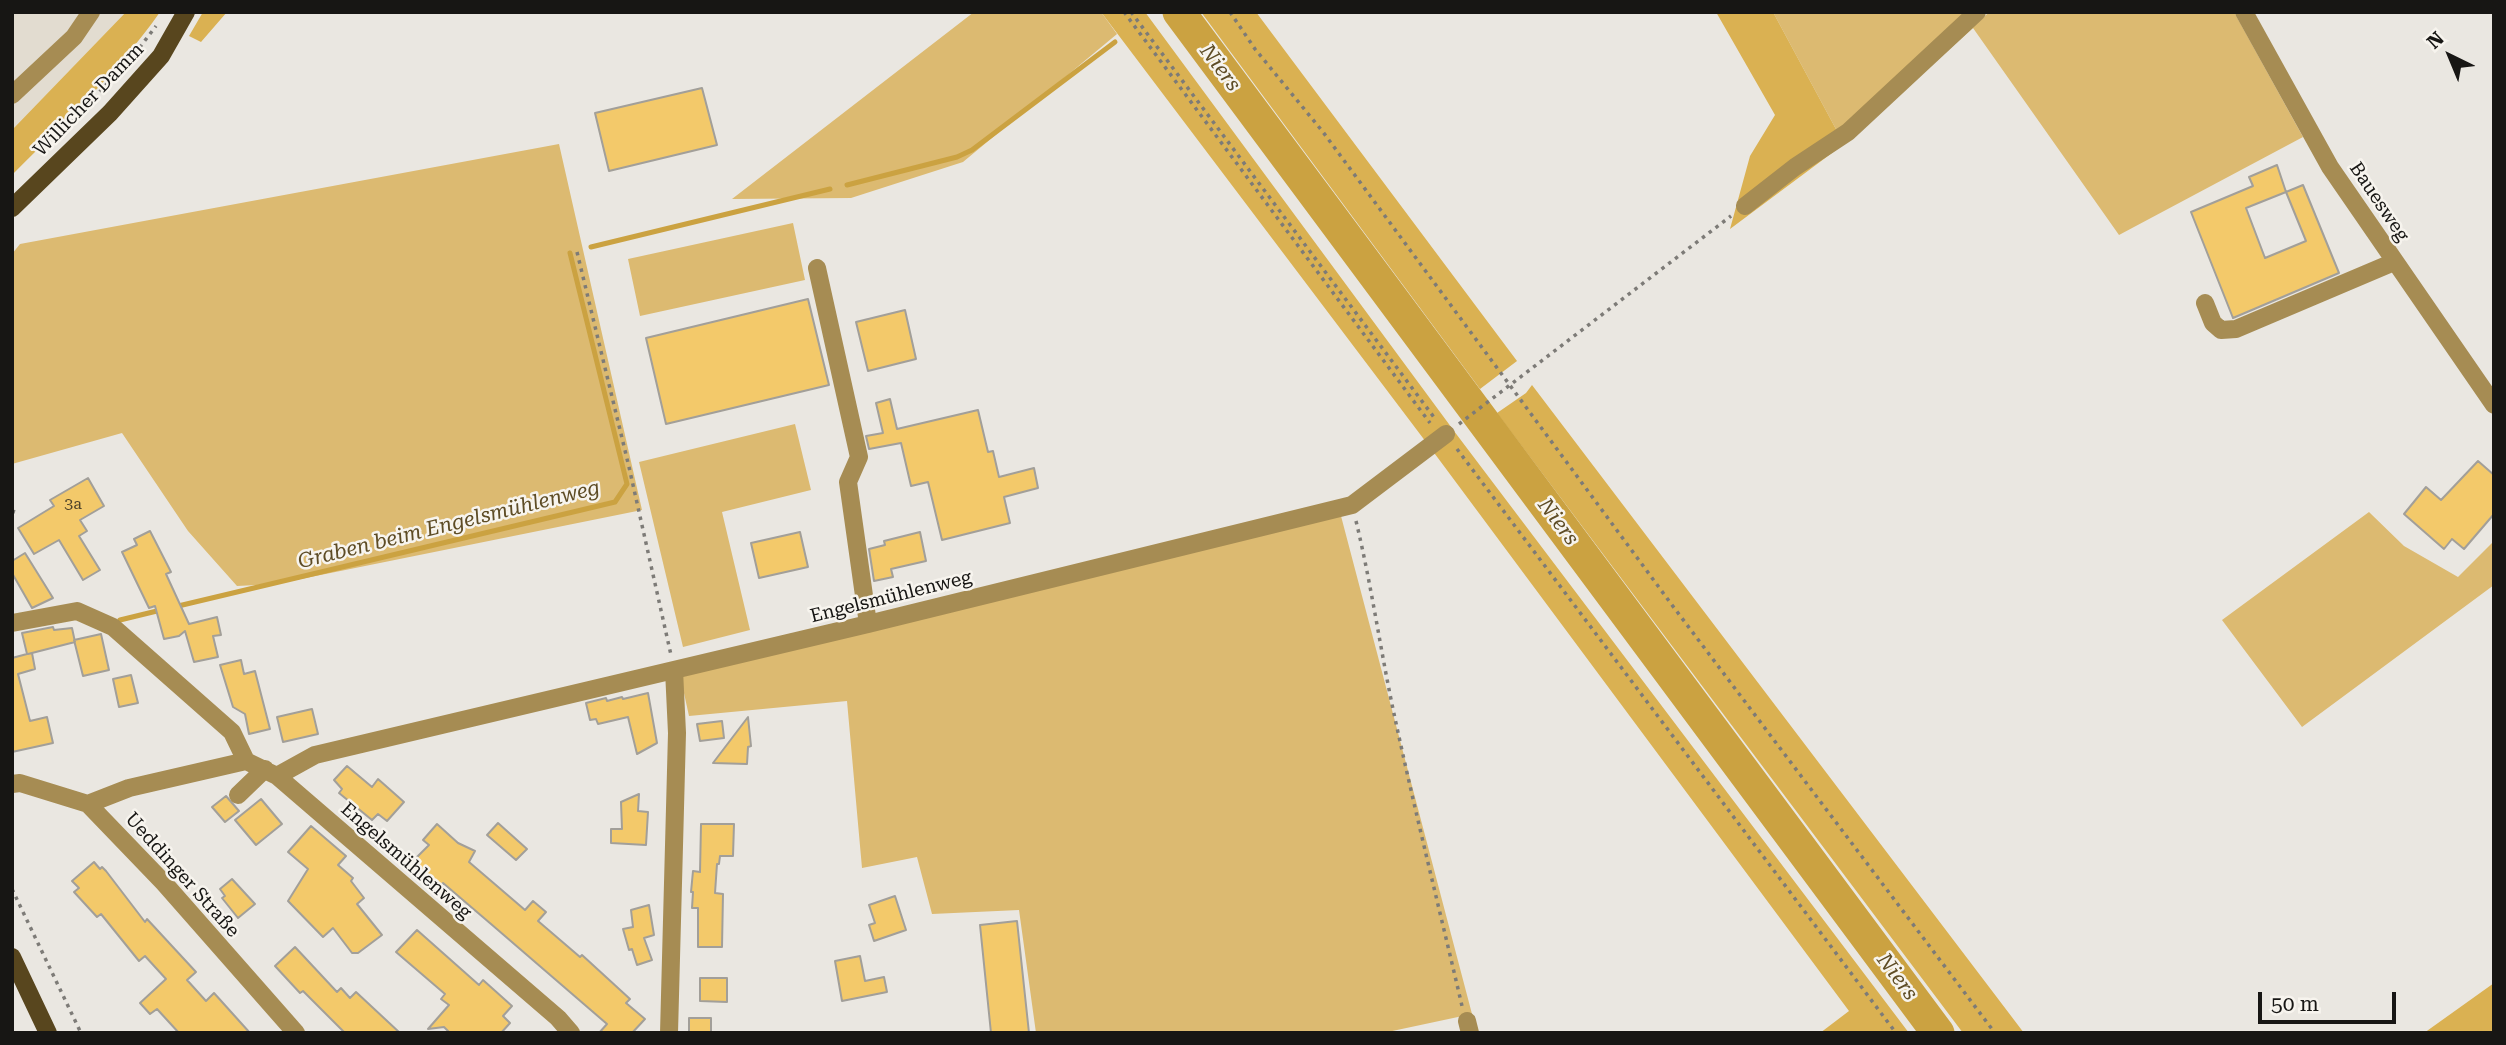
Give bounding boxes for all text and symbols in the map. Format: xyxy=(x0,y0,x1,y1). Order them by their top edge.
north arrow xyxy=(2415,21,2485,91)
text: N xyxy=(2422,27,2449,54)
street label: Willicher Damm xyxy=(29,39,149,161)
water label: Niers xyxy=(1194,40,1246,96)
street label: Bauesweg xyxy=(2344,158,2414,246)
water label: Graben beim Engelsmühlenweg xyxy=(296,475,602,575)
house number: 3a xyxy=(64,494,82,514)
water label: Niers xyxy=(1532,494,1584,550)
street label: Engelsmühlenweg xyxy=(808,566,974,628)
street label: Engelsmühlenweg xyxy=(336,798,476,924)
street label: Ueddinger Straße xyxy=(120,808,244,942)
water label: Niers xyxy=(1871,949,1923,1005)
scale bar xyxy=(2261,978,2399,1022)
text: 50 m xyxy=(2271,992,2319,1016)

